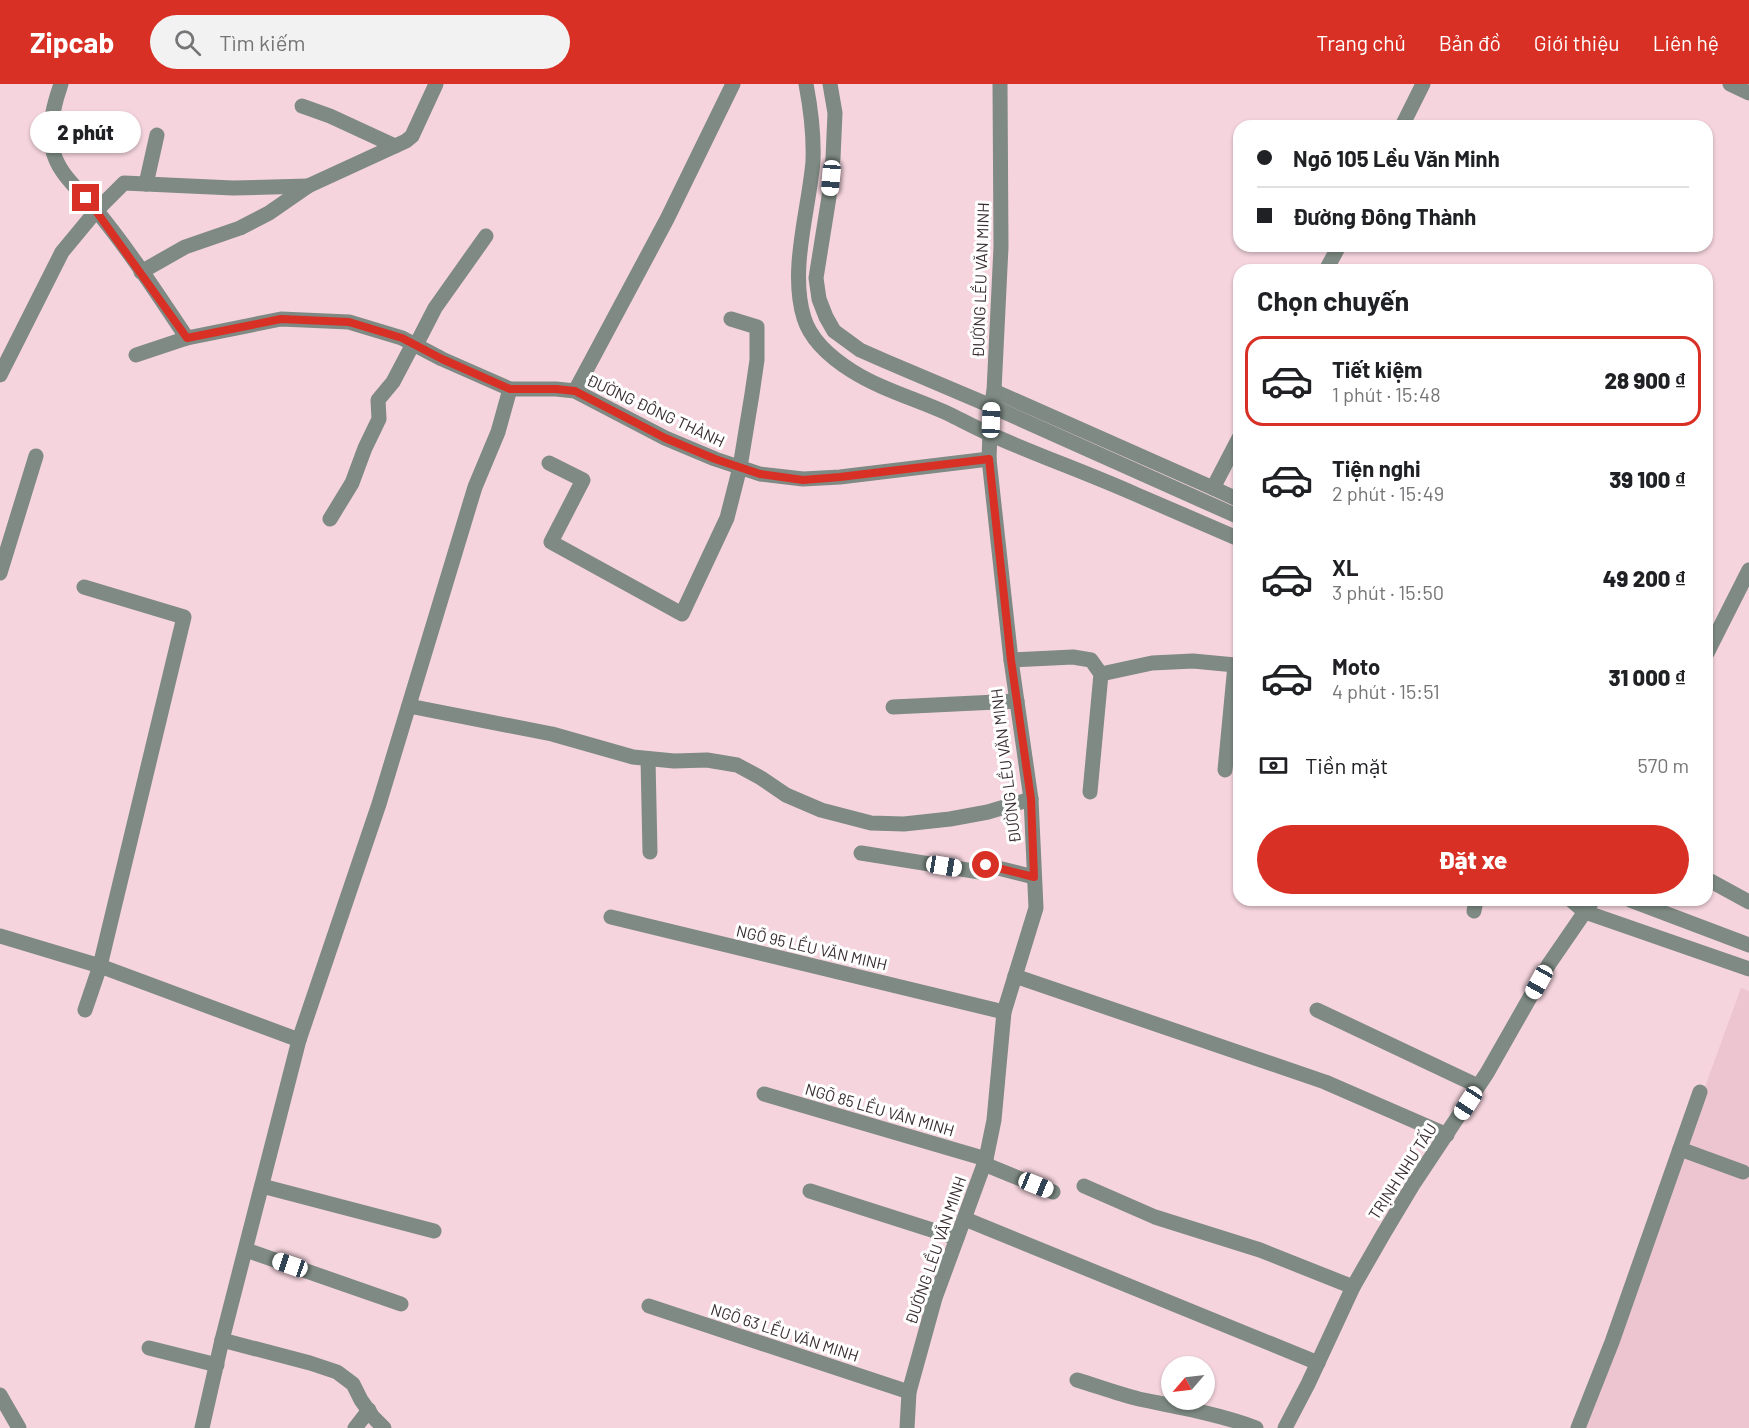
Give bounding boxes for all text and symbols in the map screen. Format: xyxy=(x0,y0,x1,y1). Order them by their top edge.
search box xyxy=(150,15,570,69)
text: Zipcab xyxy=(30,25,114,59)
icon: search xyxy=(171,26,204,59)
text: Tìm kiếm xyxy=(219,29,306,55)
text: Trang chủ xyxy=(1316,30,1406,55)
text: Bản đồ xyxy=(1439,30,1501,55)
text: Giới thiệu xyxy=(1534,30,1620,55)
text: Liên hệ xyxy=(1653,30,1719,55)
callout: 2 phút xyxy=(31,111,142,153)
text: 2 phút xyxy=(57,120,114,144)
text: Ngõ 105 Lều Văn Minh xyxy=(1293,145,1500,171)
car xyxy=(820,159,842,197)
route end xyxy=(72,184,99,211)
street label: ĐƯỜNG LỀU VĂN MINH xyxy=(968,202,992,358)
text: Đường Đông Thành xyxy=(1293,203,1476,229)
text: Chọn chuyến xyxy=(1257,284,1409,316)
icon: car xyxy=(1260,354,1314,408)
text: Tiết kiệm xyxy=(1332,356,1423,382)
text: 28 900 ₫ xyxy=(1604,367,1686,393)
street label: ĐƯỜNG ĐÔNG THÀNH xyxy=(584,370,728,450)
text: 1 phút · 15:48 xyxy=(1332,382,1441,406)
car xyxy=(981,402,1001,438)
icon: car xyxy=(1260,453,1314,507)
text: Tiện nghi xyxy=(1332,455,1421,481)
text: 39 100 ₫ xyxy=(1609,466,1686,492)
text: 2 phút · 15:49 xyxy=(1332,481,1444,505)
icon: car xyxy=(1260,552,1314,606)
text: XL xyxy=(1332,554,1358,580)
text: 49 200 ₫ xyxy=(1603,565,1686,591)
text: 3 phút · 15:50 xyxy=(1332,580,1444,604)
icon: car xyxy=(1260,651,1314,705)
text: Moto xyxy=(1332,653,1380,679)
text: 31 000 ₫ xyxy=(1608,664,1686,690)
text: 4 phút · 15:51 xyxy=(1332,679,1440,703)
street label: ĐƯỜNG LỀU VĂN MINH xyxy=(986,688,1024,844)
icon: cash xyxy=(1257,749,1290,782)
text: Tiền mặt xyxy=(1305,752,1388,778)
text: 570 m xyxy=(1637,753,1689,777)
button: Đặt xe xyxy=(1257,825,1689,894)
route start xyxy=(972,851,999,878)
car xyxy=(925,854,963,878)
street label: NGÕ 95 LỀU VĂN MINH xyxy=(735,920,889,974)
car xyxy=(1522,962,1556,1002)
street label: NGÕ 85 LỀU VĂN MINH xyxy=(803,1079,957,1139)
car xyxy=(1451,1083,1485,1123)
street label: TRỊNH NHƯ TẤU xyxy=(1364,1119,1440,1223)
car xyxy=(1016,1170,1056,1200)
street label: ĐƯỜNG LỀU VĂN MINH xyxy=(901,1173,969,1327)
car xyxy=(270,1251,310,1279)
street label: NGÕ 63 LỀU VĂN MINH xyxy=(709,1299,861,1365)
north arrow xyxy=(1161,1356,1215,1410)
map controls xyxy=(1161,1356,1215,1410)

